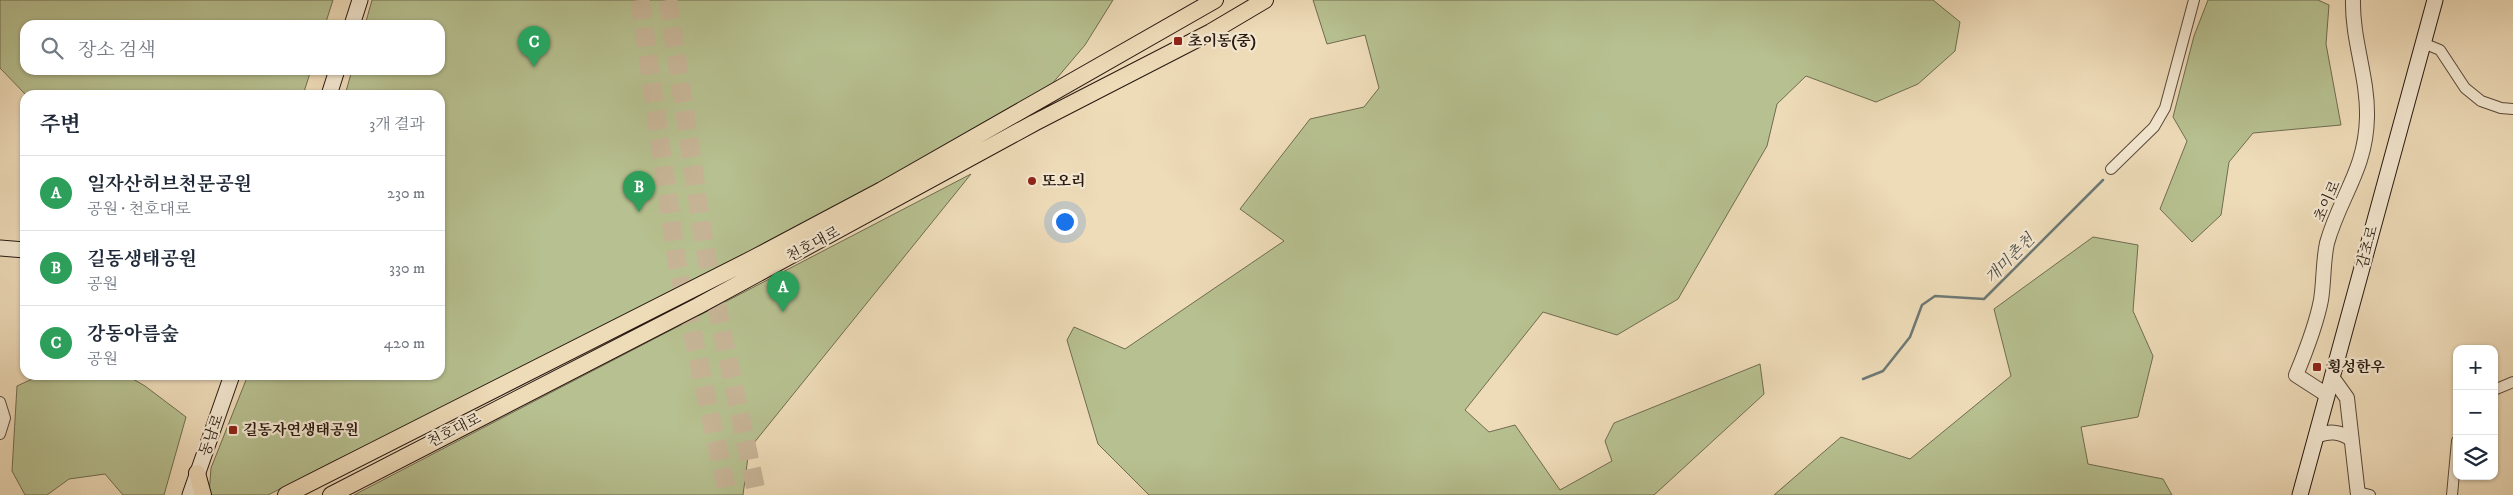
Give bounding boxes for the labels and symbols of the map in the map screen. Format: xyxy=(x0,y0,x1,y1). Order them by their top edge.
pin: C xyxy=(518,26,550,67)
place label: 초이동(중) xyxy=(1188,32,1256,51)
marker: 초이동(중) xyxy=(1172,35,1184,47)
pin: B xyxy=(623,171,655,212)
place label: 또오리 xyxy=(1042,172,1085,191)
marker: 또오리 xyxy=(1026,175,1038,187)
street label: 초이로 xyxy=(2310,177,2345,225)
your location xyxy=(1052,209,1078,235)
street label: 천호대로 xyxy=(783,222,844,266)
street label: 감초로 xyxy=(2353,223,2382,271)
water label: 개미촌천 xyxy=(1981,229,2040,288)
pin: A xyxy=(767,271,799,312)
place label: 횡성한우 xyxy=(2327,358,2385,377)
marker: 횡성한우 xyxy=(2311,361,2323,373)
street label: 천호대로 xyxy=(424,409,485,452)
street label: 동남로 xyxy=(195,411,228,459)
place label: 길동자연생태공원 xyxy=(243,421,359,440)
marker: 길동자연생태공원 xyxy=(227,424,239,436)

